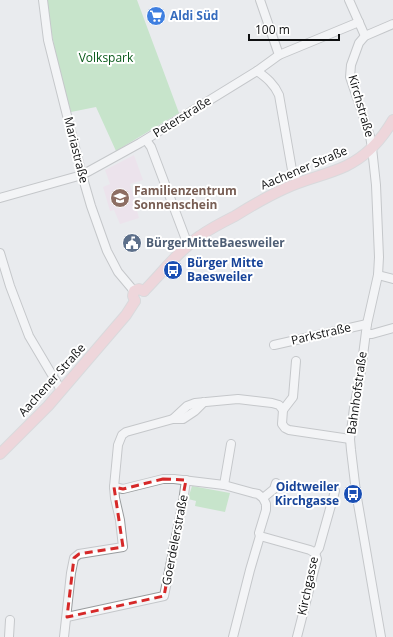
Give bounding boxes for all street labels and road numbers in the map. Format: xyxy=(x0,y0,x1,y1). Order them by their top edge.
street label: Kirchstraße xyxy=(344,73,379,139)
street label: Peterstraße xyxy=(149,92,214,141)
street label: Mariastraße xyxy=(60,115,93,185)
street label: Aachener Straße xyxy=(258,141,350,194)
street label: Parkstraße xyxy=(289,318,353,349)
street label: Aachener Straße xyxy=(14,339,89,420)
street label: Bahnhofstraße xyxy=(342,350,371,435)
street label: Goerdelerstraße xyxy=(157,493,192,587)
street label: Kirchgasse xyxy=(293,555,322,617)

